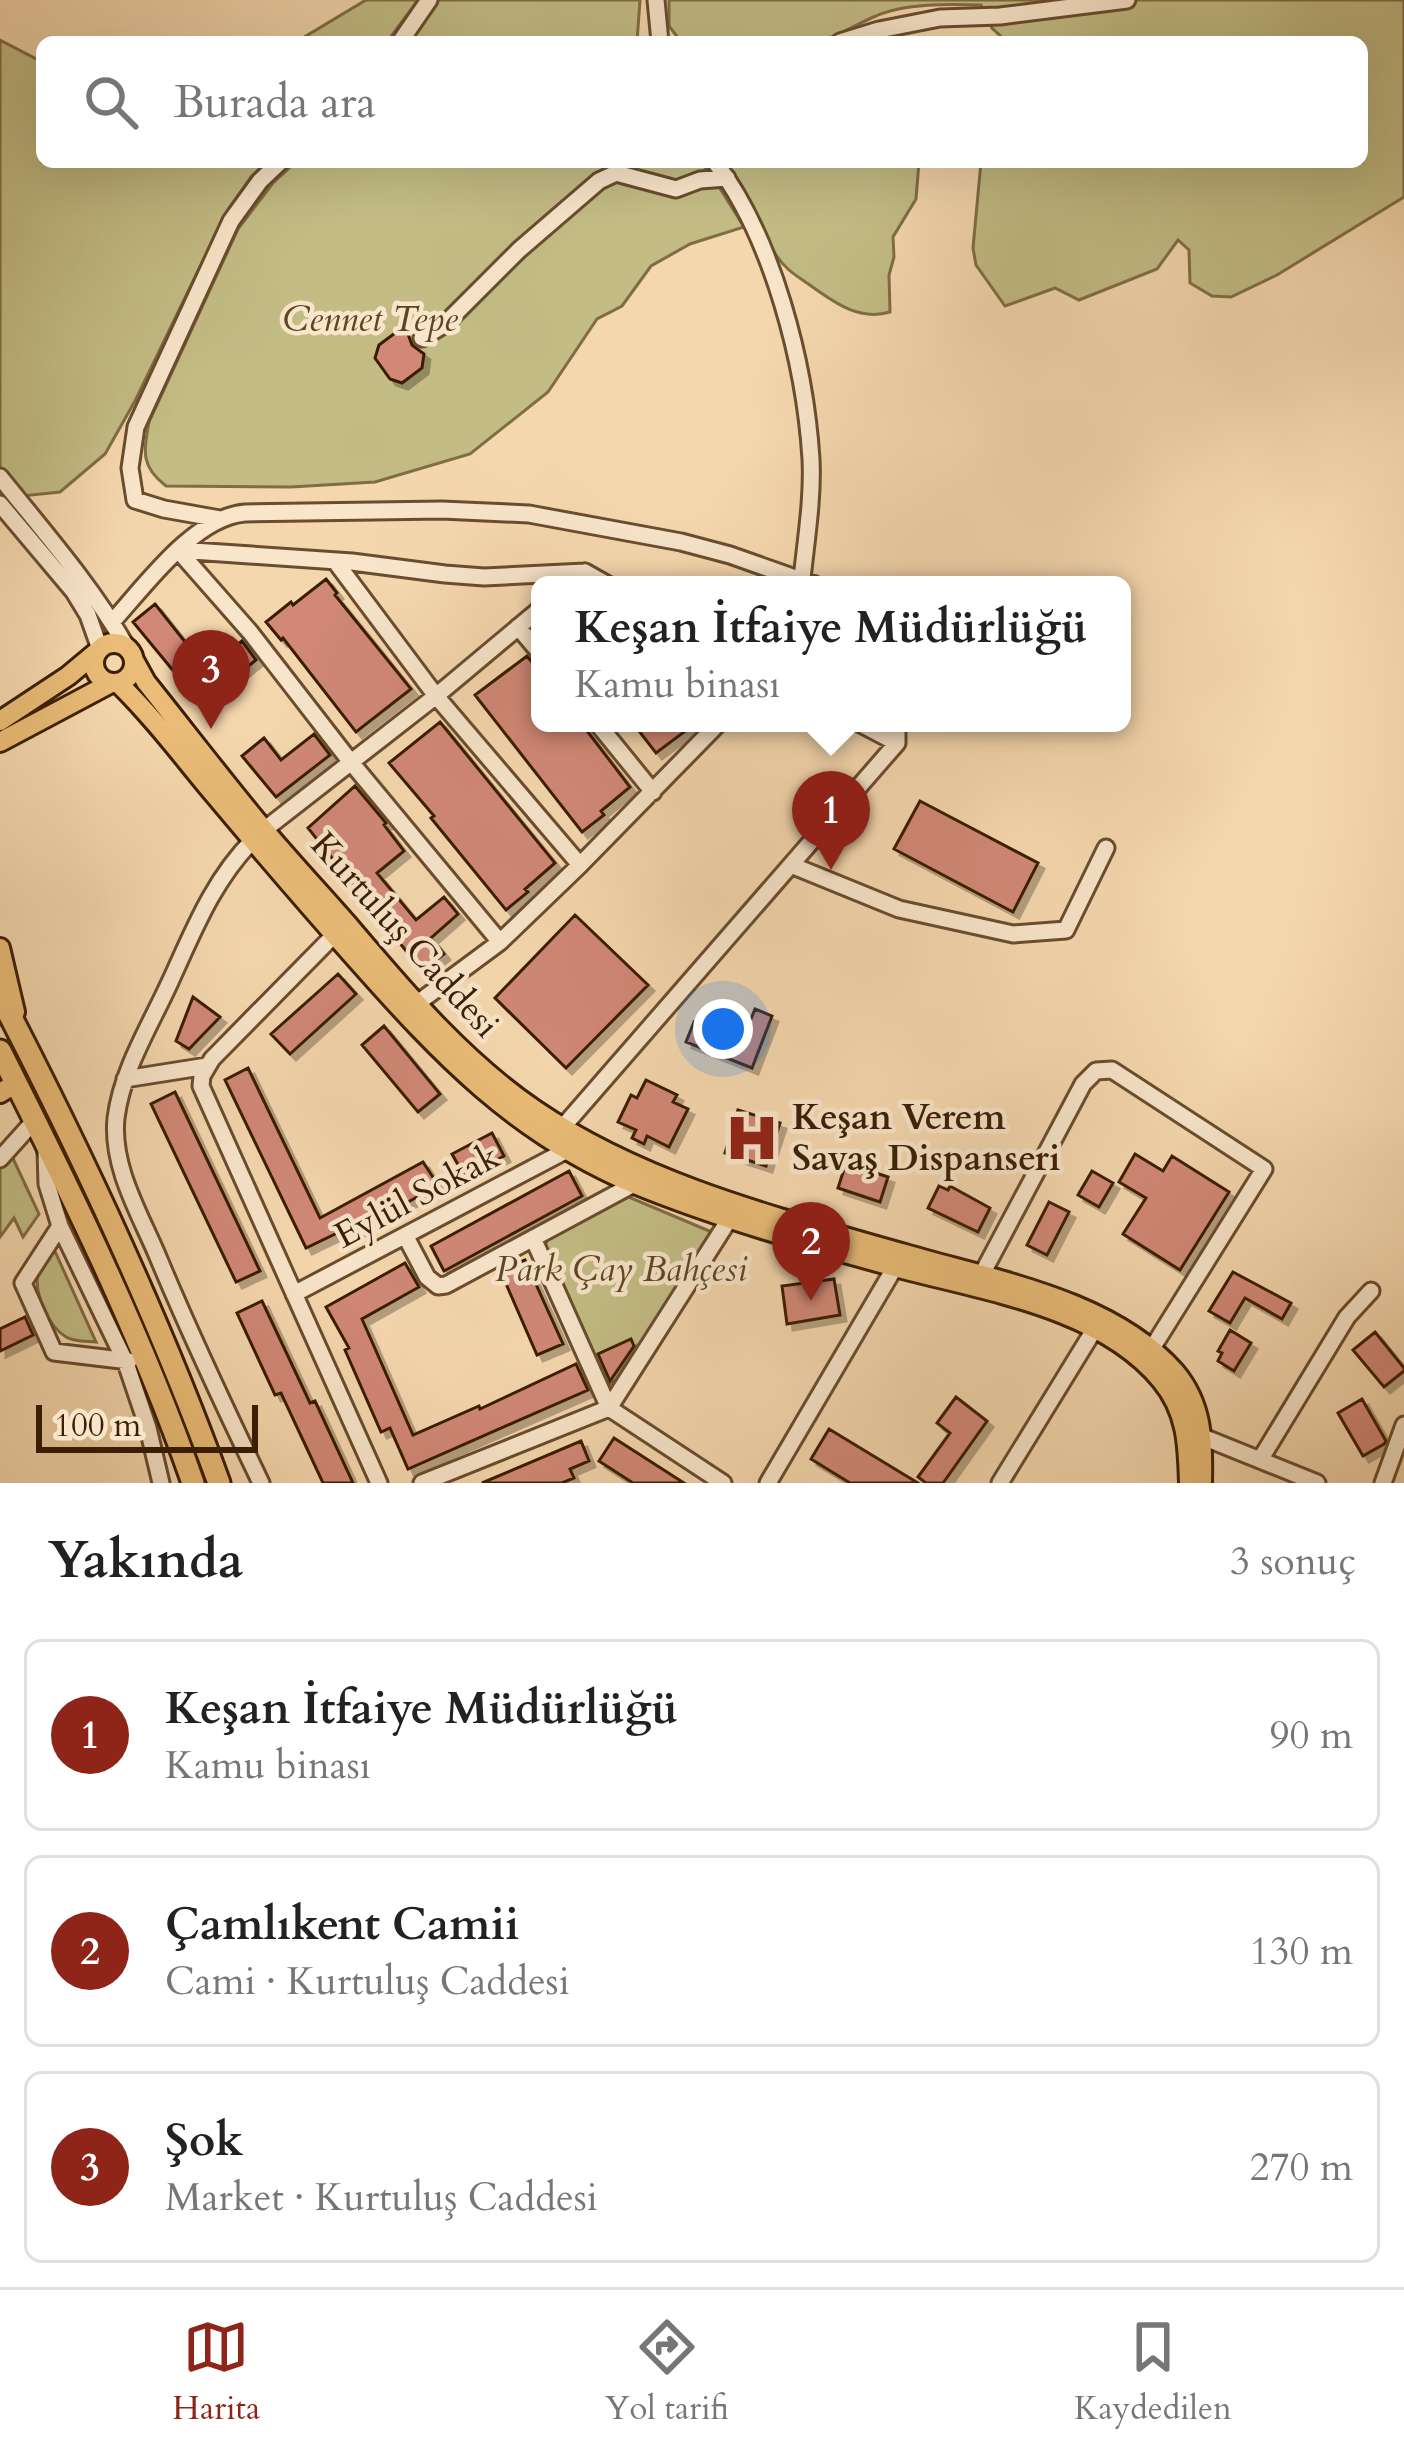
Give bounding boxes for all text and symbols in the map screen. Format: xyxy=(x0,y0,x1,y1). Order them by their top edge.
search box xyxy=(36,36,1368,168)
icon: search xyxy=(78,69,144,135)
text: Burada ara xyxy=(174,72,376,133)
park label: Cennet Tepe xyxy=(282,295,459,344)
popup xyxy=(531,576,1131,732)
text: Keşan İtfaiye Müdürlüğü xyxy=(575,597,1087,658)
pin: 3 xyxy=(172,630,250,729)
text: Kamu binası xyxy=(575,658,780,711)
pin: 1 xyxy=(792,771,870,870)
street label: Kurtuluş Caddesi xyxy=(299,821,511,1049)
your location xyxy=(693,999,753,1059)
place label: Keşan Verem Savaş Dispanseri xyxy=(792,1093,1060,1183)
hospital icon: Keşan Verem Savaş Dispanseri xyxy=(723,1109,781,1167)
street label: Eylül Sokak xyxy=(326,1132,509,1260)
pin: 2 xyxy=(772,1202,850,1301)
park label: Park Çay Bahçesi xyxy=(495,1245,748,1294)
scale bar xyxy=(36,1399,258,1452)
text: 100 m xyxy=(54,1403,141,1448)
text: Yakında xyxy=(48,1526,243,1596)
text: 3 sonuç xyxy=(1230,1535,1356,1588)
text: Keşan İtfaiye Müdürlüğü xyxy=(165,1678,678,1739)
text: 1 xyxy=(80,1709,100,1762)
text: 90 m xyxy=(1270,1709,1353,1762)
text: Kamu binası xyxy=(165,1739,371,1792)
text: Çamlıkent Camii xyxy=(165,1894,519,1955)
text: 2 xyxy=(80,1925,100,1978)
text: 130 m xyxy=(1250,1925,1353,1978)
text: Cami · Kurtuluş Caddesi xyxy=(165,1955,570,2008)
text: Şok xyxy=(165,2110,243,2171)
text: 3 xyxy=(80,2141,100,2194)
text: 270 m xyxy=(1250,2141,1353,2194)
text: Market · Kurtuluş Caddesi xyxy=(165,2171,598,2224)
tab: Harita xyxy=(172,2314,260,2431)
tab: Yol tarifi xyxy=(605,2314,729,2431)
tab: Kaydedilen xyxy=(1074,2314,1232,2431)

